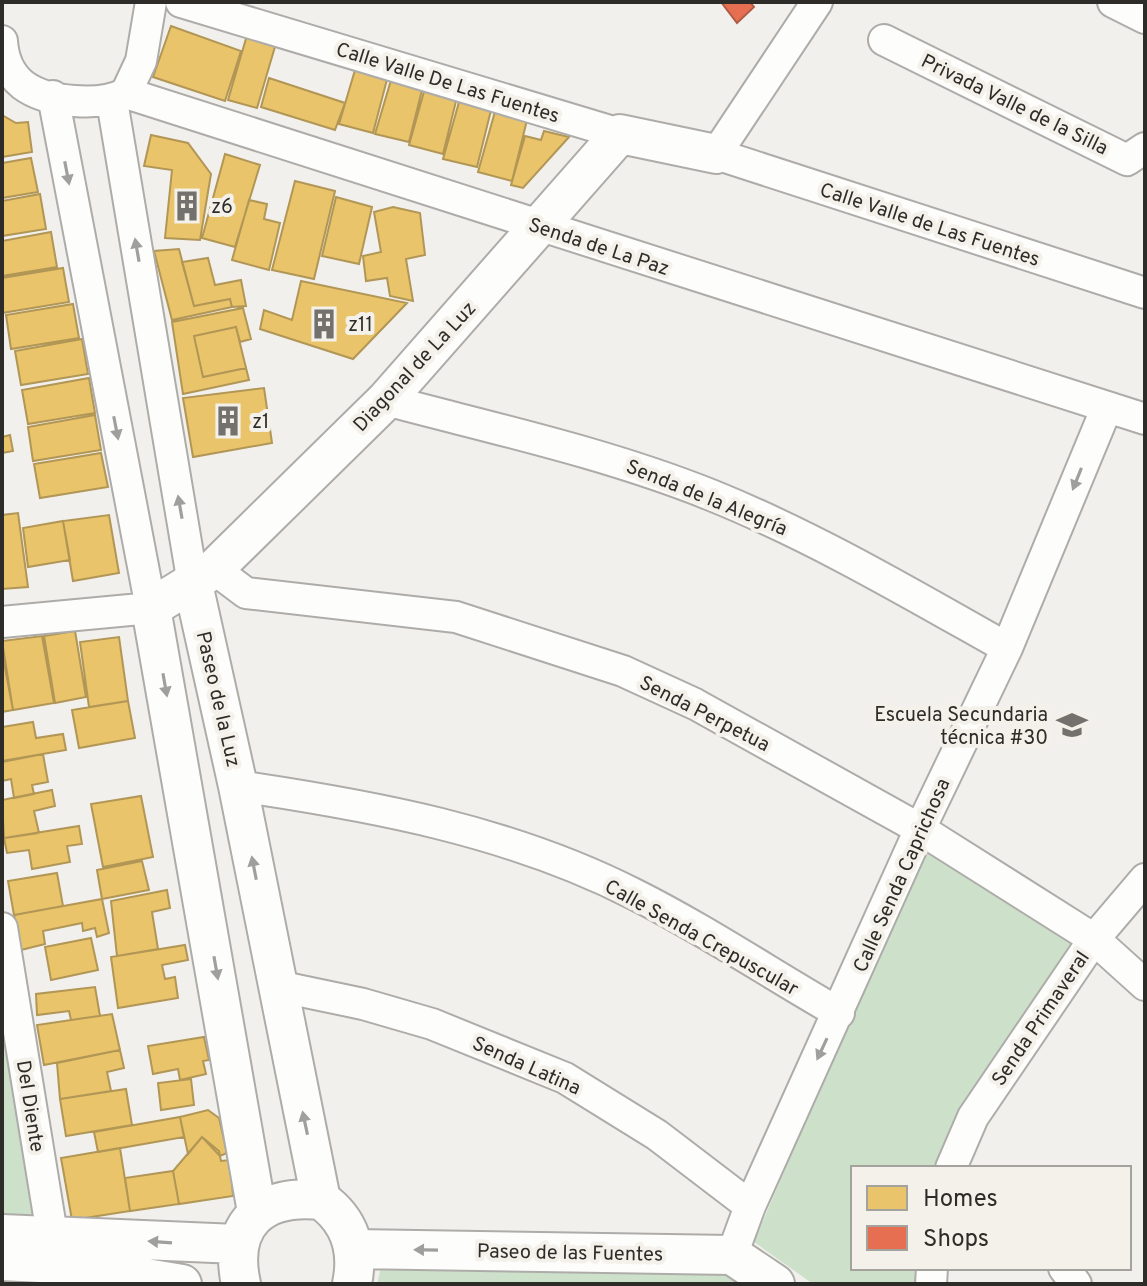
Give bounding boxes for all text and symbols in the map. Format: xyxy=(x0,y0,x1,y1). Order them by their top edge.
street label: Calle Valle De Las Fuentes xyxy=(333,38,562,130)
street label: Privada Valle de la Silla xyxy=(916,49,1112,162)
one-way arrow xyxy=(62,161,74,186)
street label: Calle Valle de Las Fuentes xyxy=(816,178,1043,274)
building icon: z6 xyxy=(170,189,204,223)
place label: z6 xyxy=(211,195,233,221)
street label: Senda de La Paz xyxy=(525,213,672,283)
one-way arrow xyxy=(130,238,143,263)
street label: Diagonal de La Luz xyxy=(348,297,483,438)
building icon: z11 xyxy=(307,307,341,341)
place label: z11 xyxy=(348,313,373,339)
building icon: z1 xyxy=(211,404,245,438)
place label: z1 xyxy=(252,410,270,436)
one-way arrow xyxy=(111,416,123,441)
street label: Senda de la Alegría xyxy=(622,455,791,543)
one-way arrow xyxy=(1071,467,1084,491)
one-way arrow xyxy=(173,494,186,519)
street label: Paseo de la Luz xyxy=(189,629,245,770)
street label: Senda Perpetua xyxy=(634,671,774,759)
one-way arrow xyxy=(159,672,171,697)
place label: Escuela Secundaria técnica #30 xyxy=(874,703,1048,752)
school or university icon: Escuela Secundaria técnica #30 xyxy=(1055,708,1089,742)
street label: Calle Senda Caprichosa xyxy=(848,775,957,977)
one-way arrow xyxy=(247,856,260,881)
street label: Calle Senda Crepuscular xyxy=(599,875,803,1003)
street label: Senda Primaveral xyxy=(987,946,1097,1092)
one-way arrow xyxy=(210,956,222,981)
street label: Senda Latina xyxy=(468,1031,585,1102)
one-way arrow xyxy=(815,1037,829,1060)
street label: Del Diente xyxy=(9,1058,49,1154)
one-way arrow xyxy=(298,1111,311,1136)
legend xyxy=(851,1166,1131,1270)
text: Homes xyxy=(923,1185,998,1215)
text: Shops xyxy=(923,1225,989,1255)
one-way arrow xyxy=(147,1235,172,1248)
street label: Paseo de las Fuentes xyxy=(477,1239,663,1269)
one-way arrow xyxy=(413,1244,438,1256)

